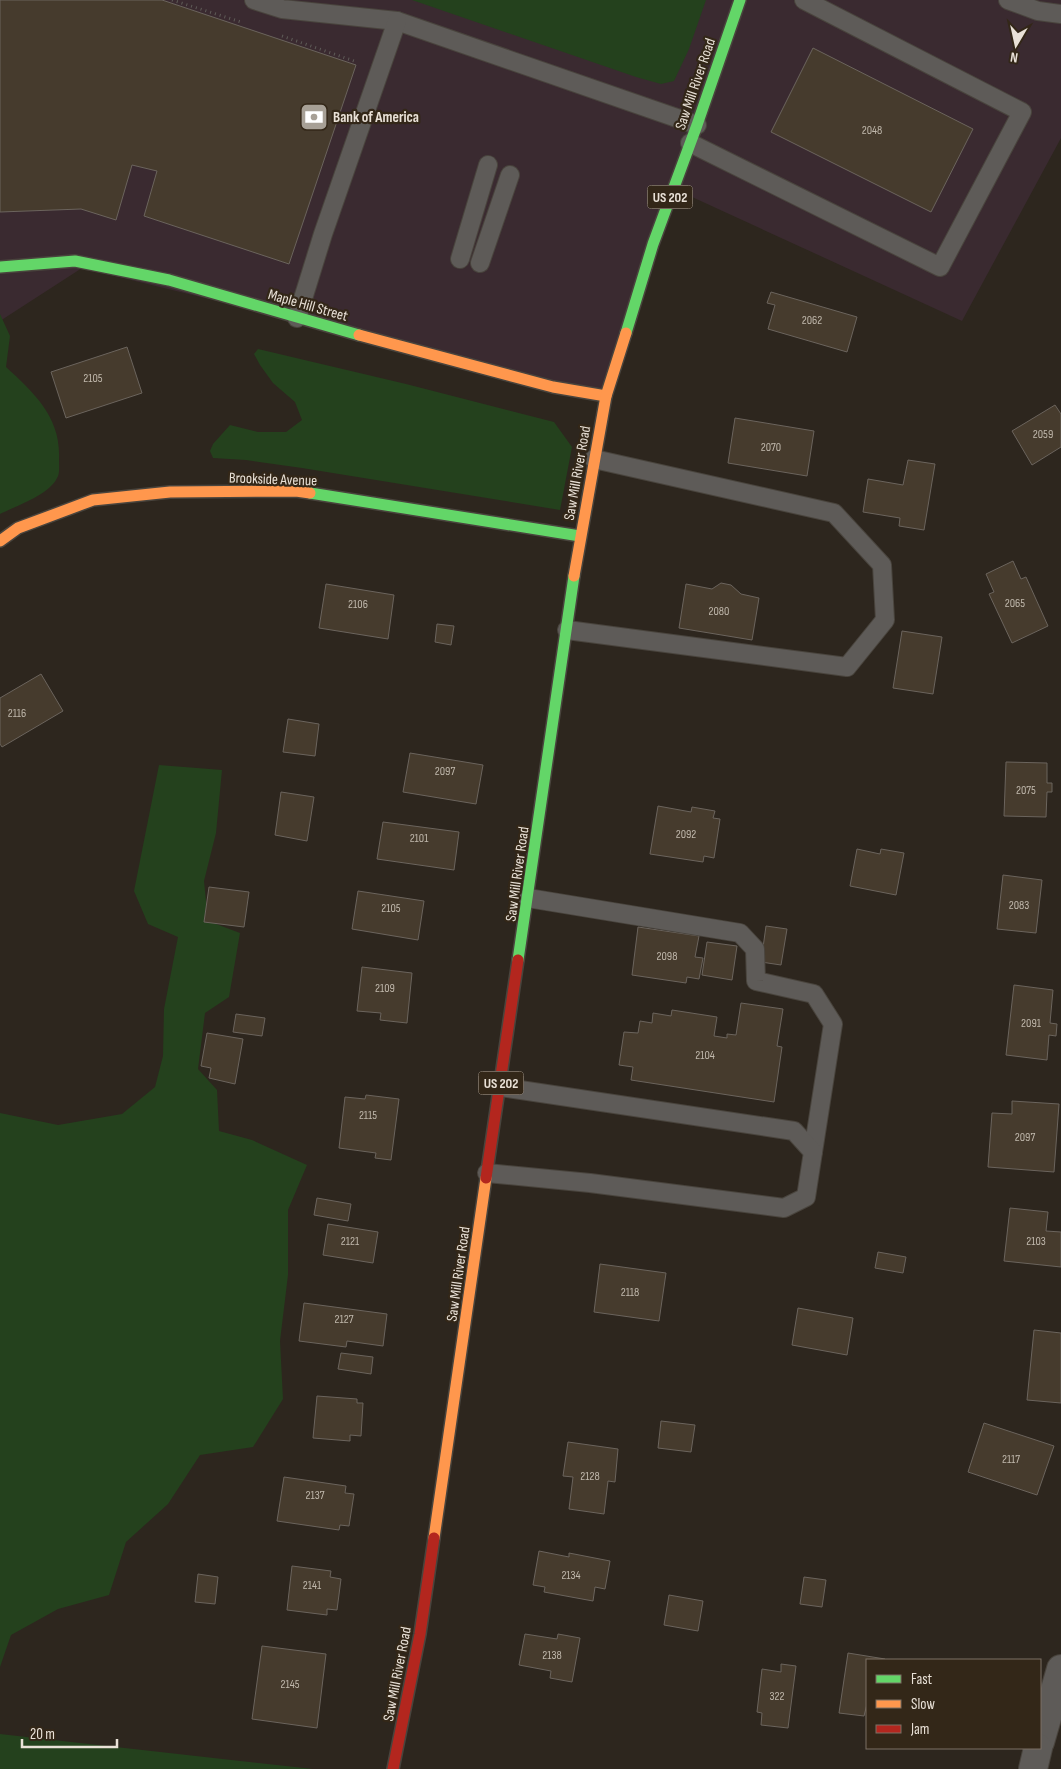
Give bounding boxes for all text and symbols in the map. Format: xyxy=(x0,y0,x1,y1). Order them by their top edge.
north arrow xyxy=(991,20,1041,70)
street label: Saw Mill River Road xyxy=(671,36,720,133)
text: N xyxy=(1009,48,1019,66)
bank icon: Bank of America xyxy=(299,102,329,132)
place label: Bank of America xyxy=(333,108,419,127)
house number: 2048 xyxy=(862,123,882,138)
road number: US 202 xyxy=(648,186,692,208)
street label: Maple Hill Street xyxy=(266,285,350,326)
house number: 2062 xyxy=(802,313,822,328)
house number: 2105 xyxy=(83,371,103,386)
street label: Saw Mill River Road xyxy=(560,424,595,522)
house number: 2059 xyxy=(1033,427,1053,442)
house number: 2070 xyxy=(761,440,781,455)
street label: Brookside Avenue xyxy=(229,468,317,491)
house number: 2065 xyxy=(1005,596,1025,611)
house number: 2106 xyxy=(348,597,368,612)
house number: 2080 xyxy=(709,604,729,619)
house number: 2116 xyxy=(8,706,26,721)
house number: 2097 xyxy=(435,764,455,779)
house number: 2075 xyxy=(1016,783,1036,798)
street label: Saw Mill River Road xyxy=(501,825,534,923)
house number: 2092 xyxy=(676,827,696,842)
house number: 2101 xyxy=(410,831,429,846)
house number: 2083 xyxy=(1009,898,1029,913)
house number: 2105 xyxy=(381,901,401,916)
house number: 2098 xyxy=(657,949,677,964)
house number: 2109 xyxy=(375,981,395,996)
house number: 2091 xyxy=(1021,1016,1042,1031)
house number: 2104 xyxy=(695,1048,715,1063)
road number: US 202 xyxy=(478,1072,524,1094)
house number: 2115 xyxy=(359,1108,377,1123)
house number: 2097 xyxy=(1015,1130,1035,1145)
street label: Saw Mill River Road xyxy=(442,1225,475,1323)
house number: 2121 xyxy=(341,1234,360,1249)
house number: 2103 xyxy=(1026,1234,1046,1249)
house number: 2118 xyxy=(621,1285,639,1300)
house number: 2127 xyxy=(334,1312,354,1327)
house number: 2117 xyxy=(1002,1452,1020,1467)
house number: 2128 xyxy=(580,1469,600,1484)
house number: 2137 xyxy=(305,1488,325,1503)
house number: 2134 xyxy=(561,1568,581,1583)
house number: 2141 xyxy=(303,1578,322,1593)
street label: Saw Mill River Road xyxy=(379,1625,416,1723)
house number: 2138 xyxy=(542,1648,562,1663)
legend xyxy=(866,1659,1041,1749)
text: Fast xyxy=(911,1670,933,1689)
house number: 2145 xyxy=(280,1677,300,1692)
house number: 322 xyxy=(770,1689,785,1704)
text: Slow xyxy=(911,1695,935,1714)
scale bar xyxy=(22,1716,118,1748)
text: Jam xyxy=(910,1720,929,1739)
text: 20 m xyxy=(30,1725,55,1744)

